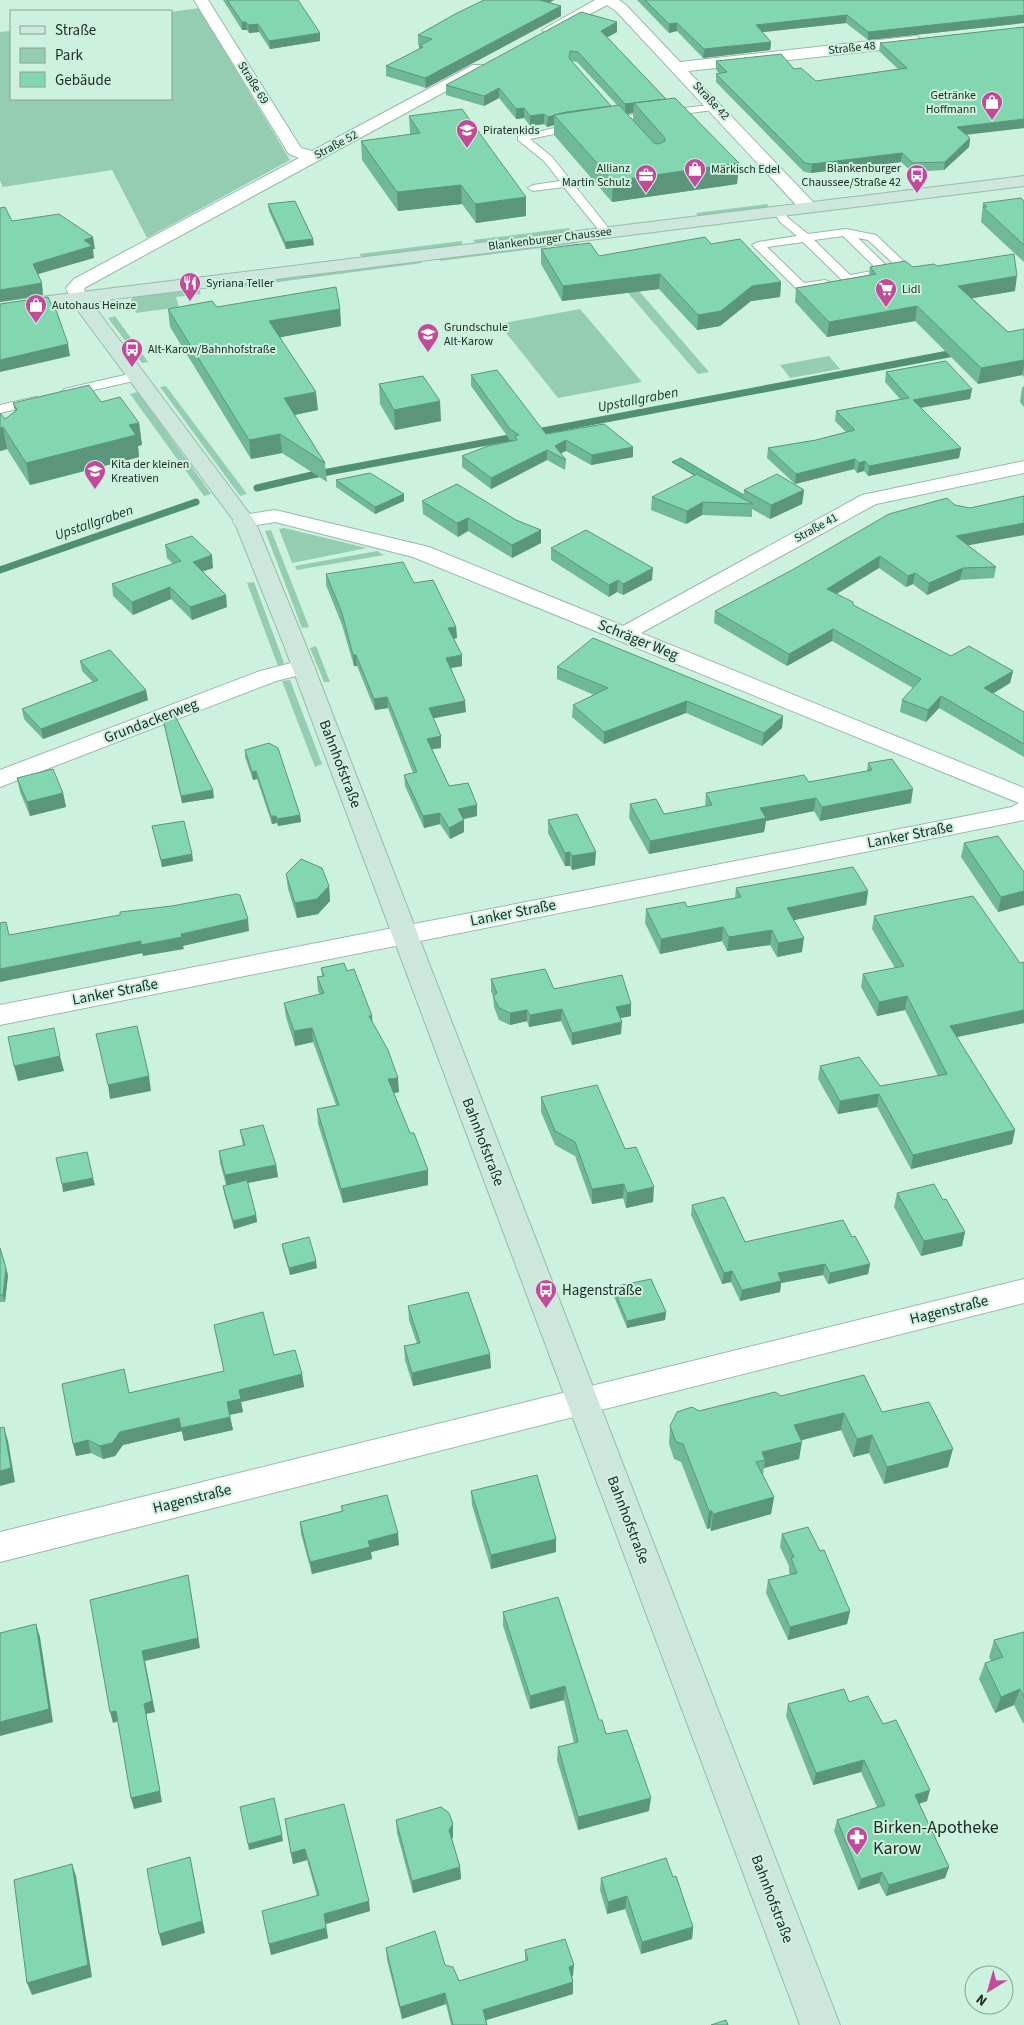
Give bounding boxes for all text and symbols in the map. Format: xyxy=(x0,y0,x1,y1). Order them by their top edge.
legend xyxy=(10,10,172,100)
text: Straße xyxy=(55,20,96,41)
street label: Straße 48 xyxy=(828,37,876,59)
text: Park xyxy=(55,45,84,66)
street label: Straße 69 xyxy=(233,58,273,108)
text: Gebäude xyxy=(55,70,111,91)
street label: Straße 42 xyxy=(689,78,733,124)
place label: Getränke Hoffmann xyxy=(926,87,976,118)
shop icon: Getränke Hoffmann xyxy=(980,90,1004,121)
school or university icon: Piratenkids xyxy=(455,118,479,149)
place label: Piratenkids xyxy=(483,122,540,139)
street label: Straße 52 xyxy=(311,126,361,164)
shop icon: Märkisch Edel xyxy=(683,157,707,188)
place label: Allianz Martin Schulz xyxy=(562,160,630,191)
place label: Blankenburger Chaussee/Straße 42 xyxy=(802,160,902,191)
place label: Märkisch Edel xyxy=(711,161,780,178)
office icon: Allianz Martin Schulz xyxy=(634,163,658,194)
bus stop icon: Blankenburger Chaussee/Straße 42 xyxy=(905,163,929,194)
street label: Blankenburger Chaussee xyxy=(487,223,613,255)
restaurant icon: Syriana Teller xyxy=(178,271,202,302)
place label: Syriana Teller xyxy=(206,275,275,292)
supermarket icon: Lidl xyxy=(874,277,898,308)
place label: Lidl xyxy=(902,281,921,298)
shop icon: Autohaus Heinze xyxy=(24,293,48,324)
place label: Autohaus Heinze xyxy=(52,297,136,314)
place label: Grundschule Alt-Karow xyxy=(444,319,508,350)
school or university icon: Grundschule Alt-Karow xyxy=(416,322,440,353)
bus stop icon: Alt-Karow/Bahnhofstraße xyxy=(120,337,144,368)
place label: Alt-Karow/Bahnhofstraße xyxy=(148,341,276,358)
water label: Upstallgraben xyxy=(596,382,680,418)
place label: Kita der kleinen Kreativen xyxy=(111,456,189,487)
school or university icon: Kita der kleinen Kreativen xyxy=(83,459,107,490)
water label: Upstallgraben xyxy=(52,500,136,546)
street label: Straße 41 xyxy=(791,509,841,547)
street label: Schräger Weg xyxy=(595,614,682,666)
street label: Grundackerweg xyxy=(101,693,201,749)
street label: Bahnhofstraße xyxy=(314,717,366,811)
street label: Lanker Straße xyxy=(865,816,955,854)
street label: Lanker Straße xyxy=(468,894,558,932)
street label: Lanker Straße xyxy=(70,973,160,1011)
street label: Bahnhofstraße xyxy=(457,1095,509,1189)
bus stop icon: Hagenstraße xyxy=(534,1278,558,1309)
place label: Hagenstraße xyxy=(562,1280,642,1301)
street label: Hagenstraße xyxy=(908,1290,990,1330)
street label: Bahnhofstraße xyxy=(602,1473,654,1567)
street label: Hagenstraße xyxy=(151,1479,233,1519)
place label: Birken-Apotheke Karow xyxy=(873,1815,999,1861)
pharmacy icon: Birken-Apotheke Karow xyxy=(845,1825,869,1856)
street label: Bahnhofstraße xyxy=(746,1852,798,1946)
north arrow xyxy=(964,1965,1014,2015)
text: N xyxy=(972,1989,992,2010)

